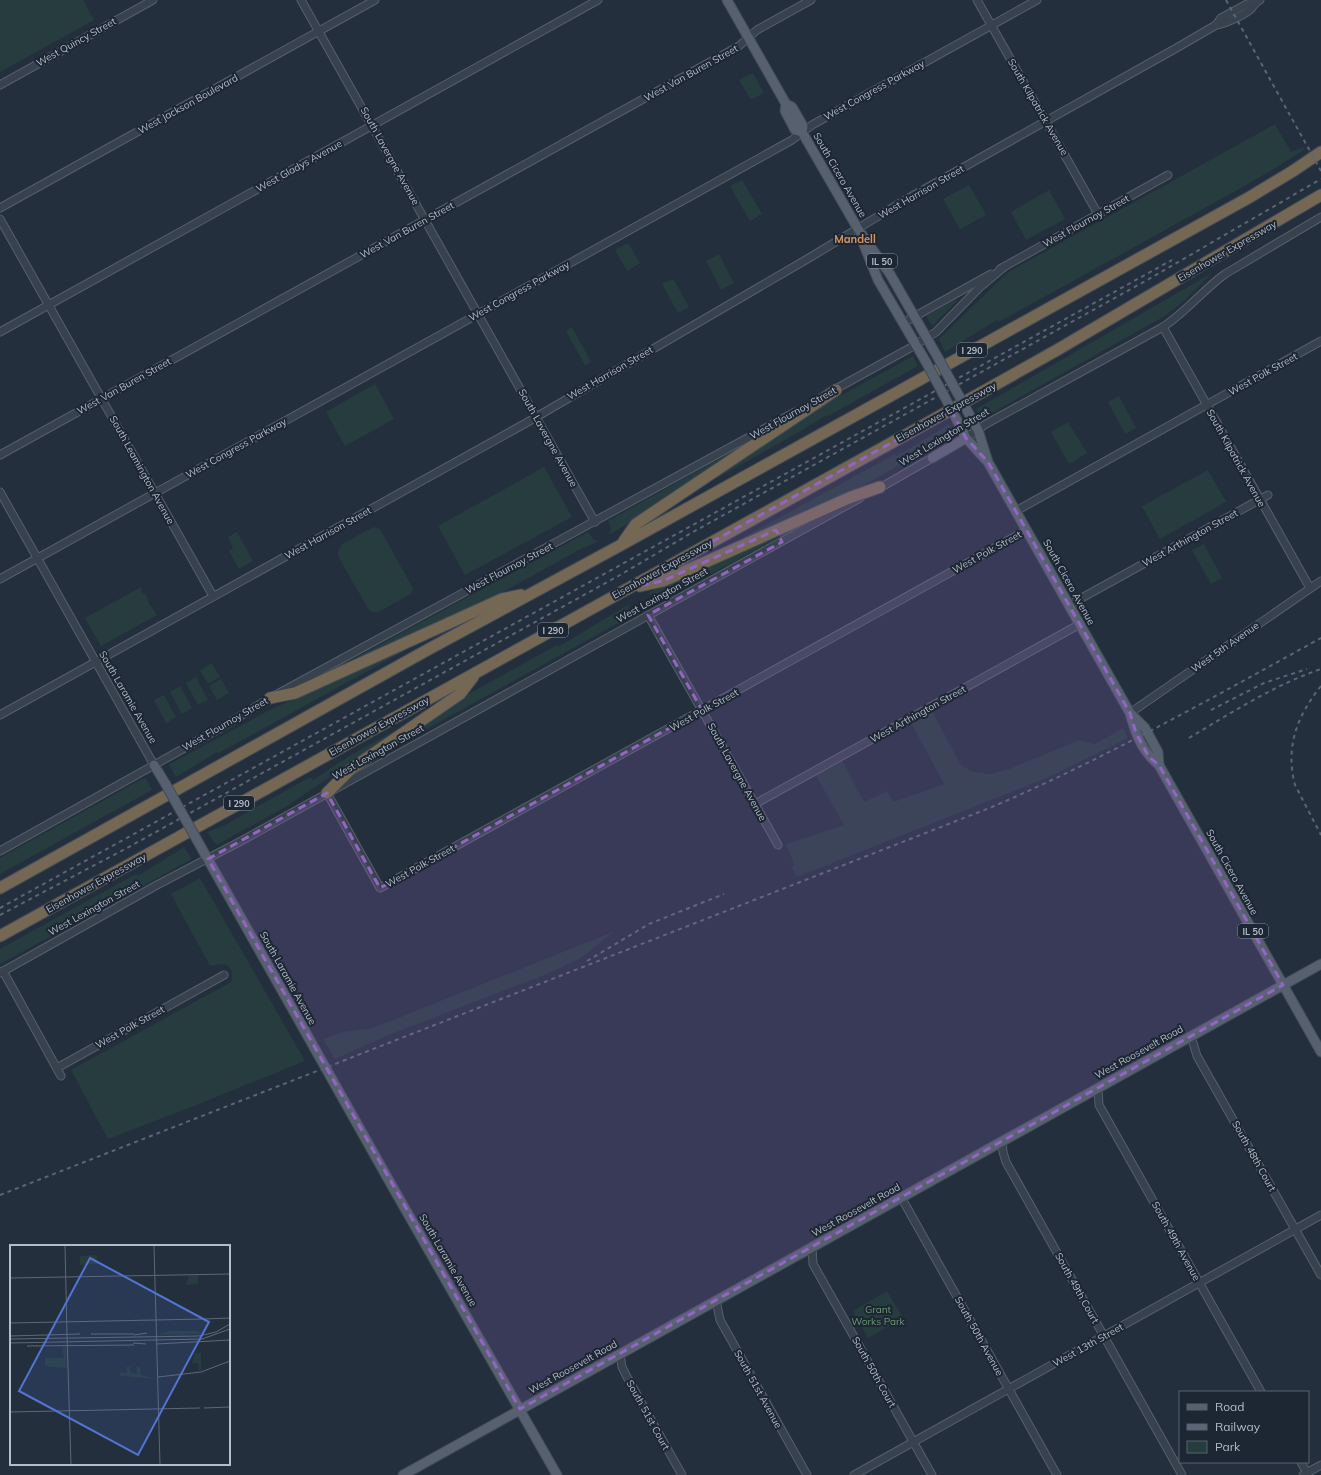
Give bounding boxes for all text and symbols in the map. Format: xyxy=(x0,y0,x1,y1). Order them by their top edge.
street label: West Quincy Street xyxy=(34,14,119,69)
street label: West Van Buren Street xyxy=(642,41,741,104)
street label: South Kilpatrick Avenue xyxy=(1005,56,1071,158)
street label: West Congress Parkway xyxy=(821,57,927,123)
street label: West Jackson Boulevard xyxy=(136,71,240,137)
street label: South Lavergne Avenue xyxy=(358,105,422,207)
street label: South Cicero Avenue xyxy=(810,130,870,220)
street label: West Gladys Avenue xyxy=(254,137,344,195)
street label: West Harrison Street xyxy=(876,162,967,222)
street label: West Flournoy Street xyxy=(1040,192,1132,250)
street label: West Van Buren Street xyxy=(358,198,457,261)
street label: Eisenhower Expressway xyxy=(1175,217,1279,285)
district label: Mandell xyxy=(834,232,876,246)
road number: IL 50 xyxy=(867,254,897,268)
street label: West Congress Parkway xyxy=(466,258,572,324)
street label: West Harrison Street xyxy=(565,343,656,403)
road number: I 290 xyxy=(957,343,987,357)
street label: West Polk Street xyxy=(1226,349,1300,398)
street label: West Van Buren Street xyxy=(75,354,174,417)
street label: Eisenhower Expressway xyxy=(894,379,999,445)
street label: West Flournoy Street xyxy=(747,384,839,442)
street label: South Lavergne Avenue xyxy=(516,387,580,489)
street label: West Lexington Street xyxy=(897,405,992,469)
street label: South Kilpatrick Avenue xyxy=(1204,407,1268,509)
street label: South Leamington Avenue xyxy=(107,413,177,527)
street label: West Congress Parkway xyxy=(183,415,289,481)
street label: West Harrison Street xyxy=(282,504,374,562)
street label: West Arthington Street xyxy=(1140,506,1240,570)
street label: West Polk Street xyxy=(950,527,1024,576)
street label: Eisenhower Expressway xyxy=(610,536,715,602)
street label: South Cicero Avenue xyxy=(1040,537,1098,627)
street label: West Flournoy Street xyxy=(463,539,555,597)
street label: West Lexington Street xyxy=(614,564,710,626)
street label: West 5th Avenue xyxy=(1189,619,1261,675)
road number: I 290 xyxy=(538,623,568,637)
street label: South Laramie Avenue xyxy=(96,648,160,746)
street label: West Arthington Street xyxy=(868,682,968,746)
street label: West Polk Street xyxy=(667,685,741,734)
street label: Eisenhower Expressway xyxy=(327,693,432,759)
street label: West Flournoy Street xyxy=(180,694,271,754)
street label: West Lexington Street xyxy=(330,721,426,783)
street label: South Lavergne Avenue xyxy=(705,721,769,823)
road number: I 290 xyxy=(224,796,254,810)
street label: South Cicero Avenue xyxy=(1203,827,1261,917)
street label: West Polk Street xyxy=(383,841,457,890)
street label: Eisenhower Expressway xyxy=(44,850,149,916)
street label: West Lexington Street xyxy=(46,877,142,939)
road number: IL 50 xyxy=(1238,924,1268,938)
street label: South Laramie Avenue xyxy=(257,929,319,1027)
street label: West Polk Street xyxy=(93,1002,167,1051)
street label: West Roosevelt Road xyxy=(1092,1022,1186,1082)
street label: South 48th Court xyxy=(1229,1118,1279,1194)
street label: West Roosevelt Road xyxy=(809,1180,903,1240)
street label: South 49th Avenue xyxy=(1149,1199,1203,1283)
street label: South Laramie Avenue xyxy=(416,1211,480,1309)
inset map xyxy=(10,1245,230,1465)
street label: South 49th Court xyxy=(1052,1250,1102,1326)
street label: South 50th Avenue xyxy=(952,1294,1006,1378)
park label: Grant Works Park xyxy=(851,1303,906,1328)
street label: West 13th Street xyxy=(1050,1320,1126,1370)
street label: South 50th Court xyxy=(849,1334,899,1410)
street label: West Roosevelt Road xyxy=(526,1337,620,1397)
street label: South 51st Avenue xyxy=(731,1348,785,1430)
street label: South 51st Court xyxy=(623,1378,673,1453)
legend xyxy=(1179,1391,1309,1463)
text: Road xyxy=(1215,1399,1244,1414)
text: Railway xyxy=(1215,1419,1261,1434)
text: Park xyxy=(1215,1439,1241,1454)

